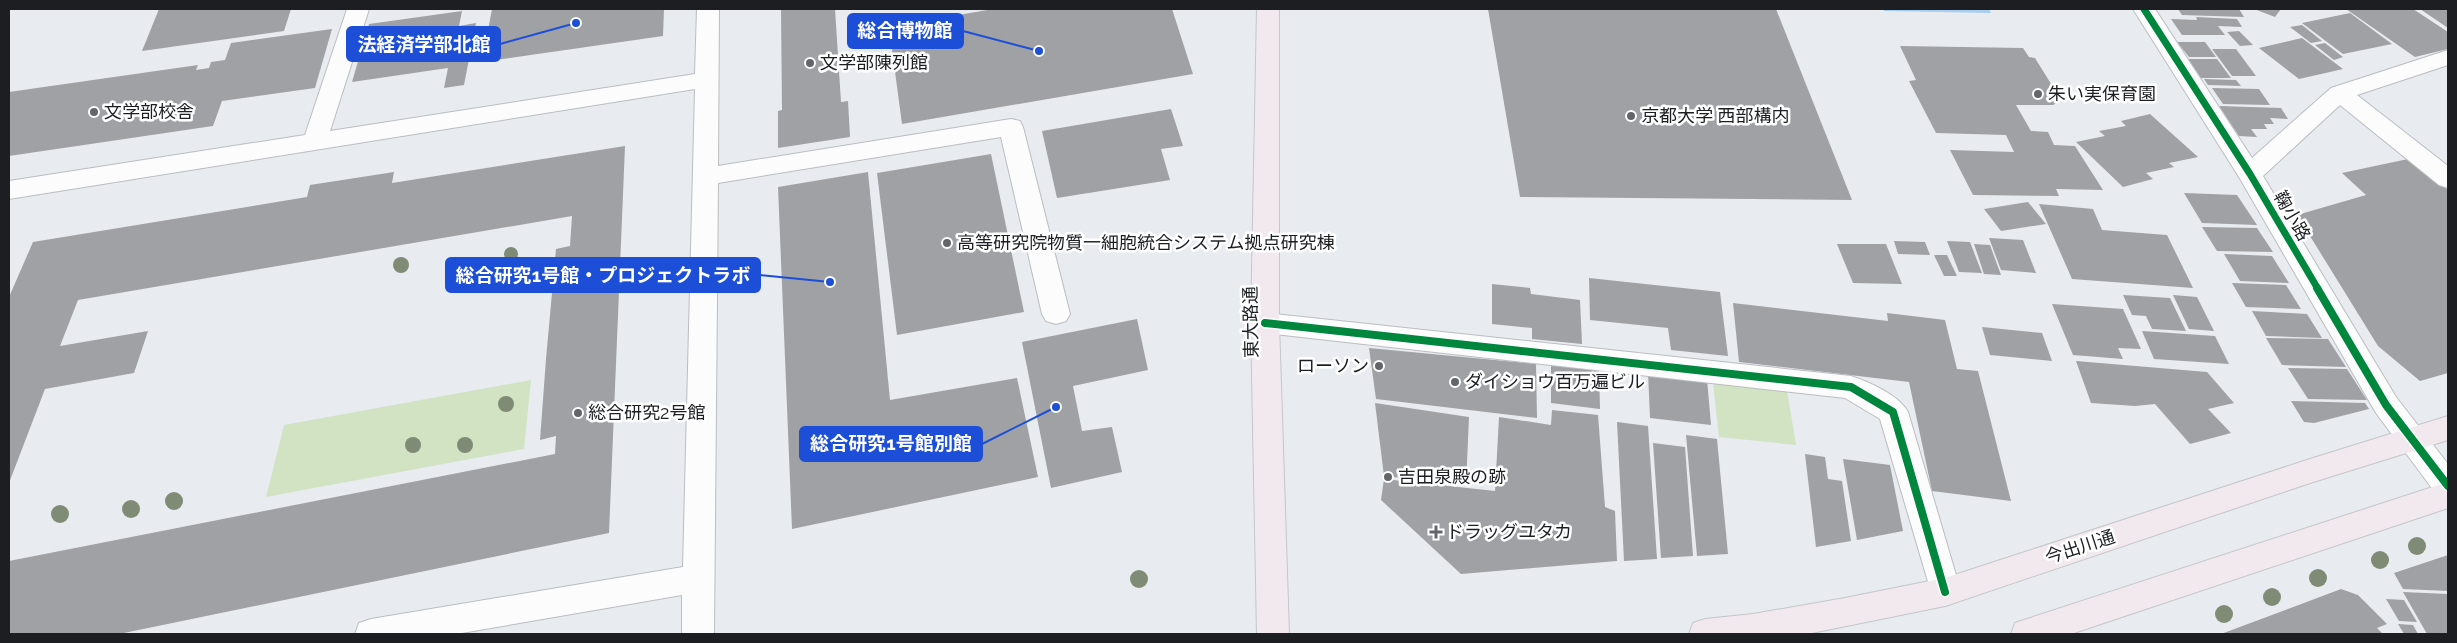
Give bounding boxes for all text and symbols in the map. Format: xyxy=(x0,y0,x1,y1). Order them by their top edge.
callout: 総合博物館 xyxy=(848,14,963,48)
text: 総合博物館 xyxy=(857,19,953,41)
callout: 法経済学部北館 xyxy=(347,27,500,61)
text: 法経済学部北館 xyxy=(357,33,491,55)
place label: 文学部陳列館 xyxy=(820,52,928,73)
marker: 文学部陳列館 xyxy=(804,57,816,69)
place label: 朱い実保育園 xyxy=(2048,83,2156,104)
marker: 朱い実保育園 xyxy=(2032,88,2044,100)
place label: 文学部校舎 xyxy=(104,101,194,122)
place label: 京都大学 西部構内 xyxy=(1641,105,1790,126)
marker: 文学部校舎 xyxy=(88,106,100,118)
marker: 京都大学 西部構内 xyxy=(1625,110,1637,122)
street label: 鞠小路 xyxy=(2270,187,2315,244)
place label: 高等研究院物質一細胞統合システム拠点研究棟 xyxy=(957,232,1334,253)
marker: 高等研究院物質一細胞統合システム拠点研究棟 xyxy=(941,237,953,249)
callout: 総合研究1号館・プロジェクトラボ xyxy=(446,258,760,292)
text: 総合研究1号館・プロジェクトラボ xyxy=(456,264,750,286)
street label: 東大路通 xyxy=(1239,286,1262,358)
place label: ローソン xyxy=(1297,355,1369,376)
marker: ローソン xyxy=(1373,360,1385,372)
place label: ダイショウ百万遍ビル xyxy=(1465,371,1645,392)
marker: ダイショウ百万遍ビル xyxy=(1449,376,1461,388)
place label: 総合研究2号館 xyxy=(588,402,705,423)
marker: 総合研究2号館 xyxy=(572,407,584,419)
callout: 総合研究1号館別館 xyxy=(800,427,982,461)
text: 総合研究1号館別館 xyxy=(810,432,972,454)
place label: 吉田泉殿の跡 xyxy=(1398,466,1506,487)
marker: 吉田泉殿の跡 xyxy=(1382,471,1394,483)
place label: ドラッグユタカ xyxy=(1446,521,1572,542)
street label: 今出川通 xyxy=(2042,525,2117,568)
marker: ドラッグユタカ xyxy=(1430,526,1442,538)

